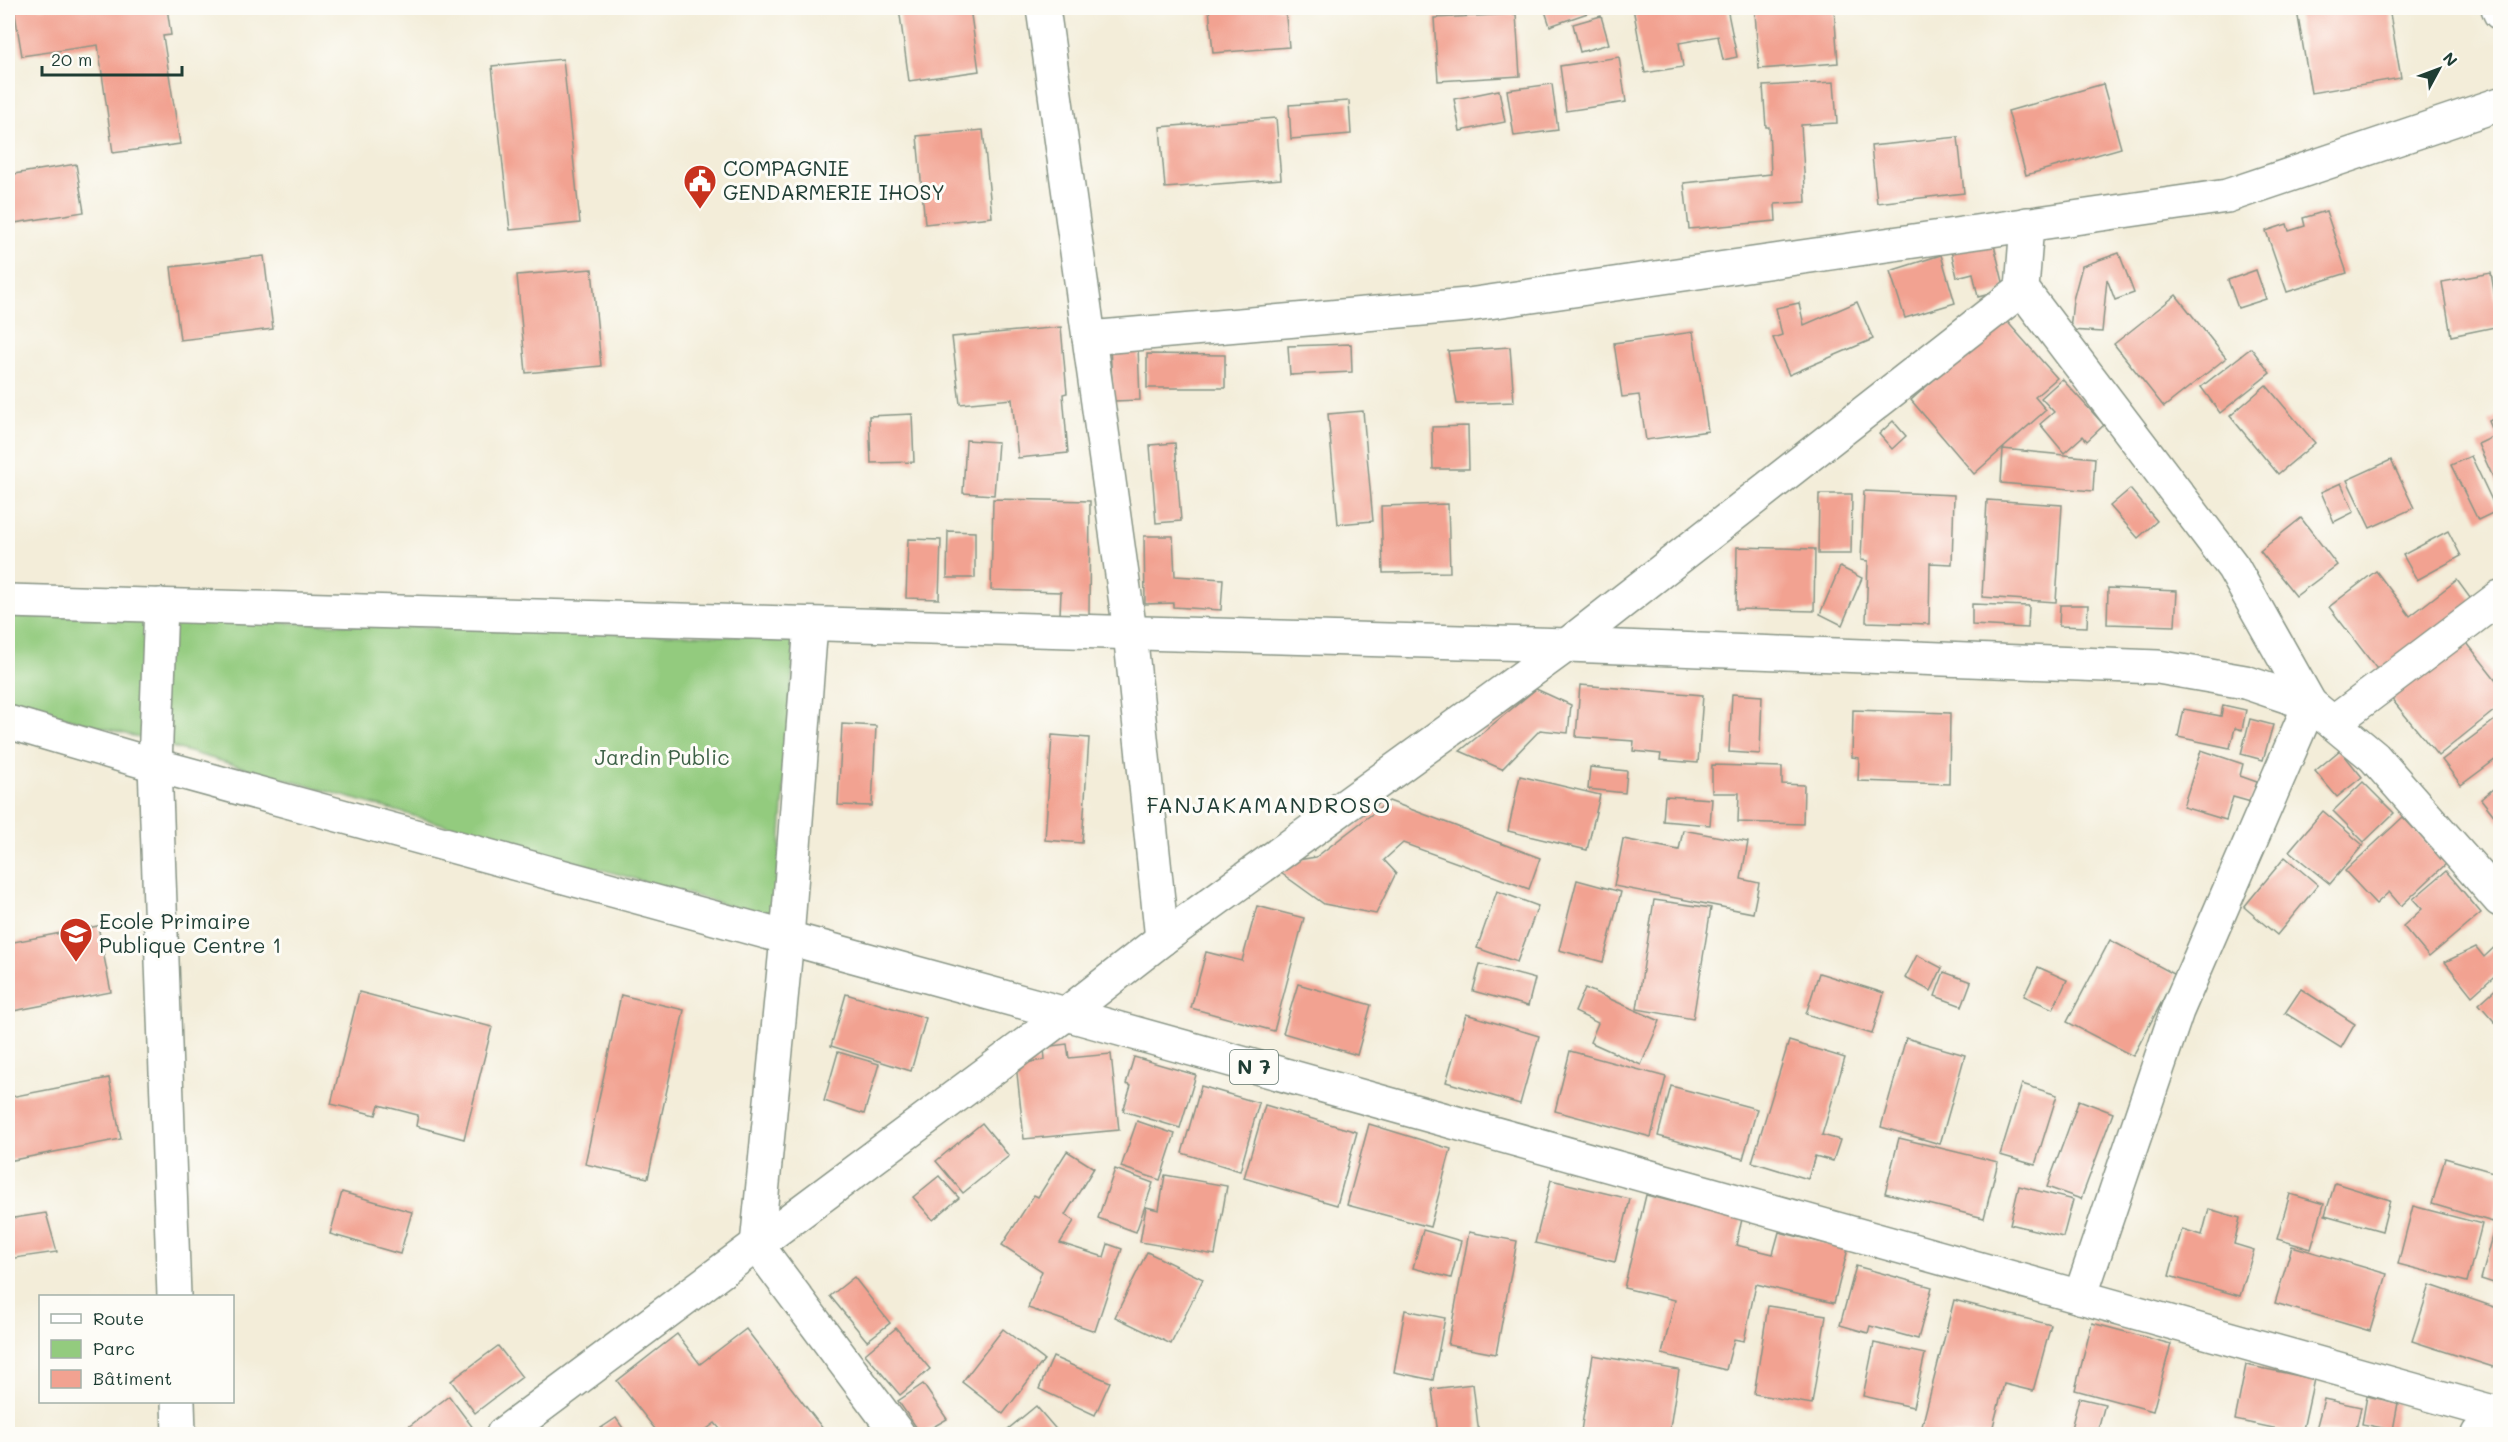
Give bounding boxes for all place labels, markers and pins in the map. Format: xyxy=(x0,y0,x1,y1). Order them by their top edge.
place label: COMPAGNIE GENDARMERIE IHOSY xyxy=(723,154,945,205)
public building icon: COMPAGNIE GENDARMERIE IHOSY xyxy=(682,163,718,210)
place label: Ecole Primaire Publique Centre 1 xyxy=(99,907,282,958)
school or university icon: Ecole Primaire Publique Centre 1 xyxy=(58,916,94,963)

